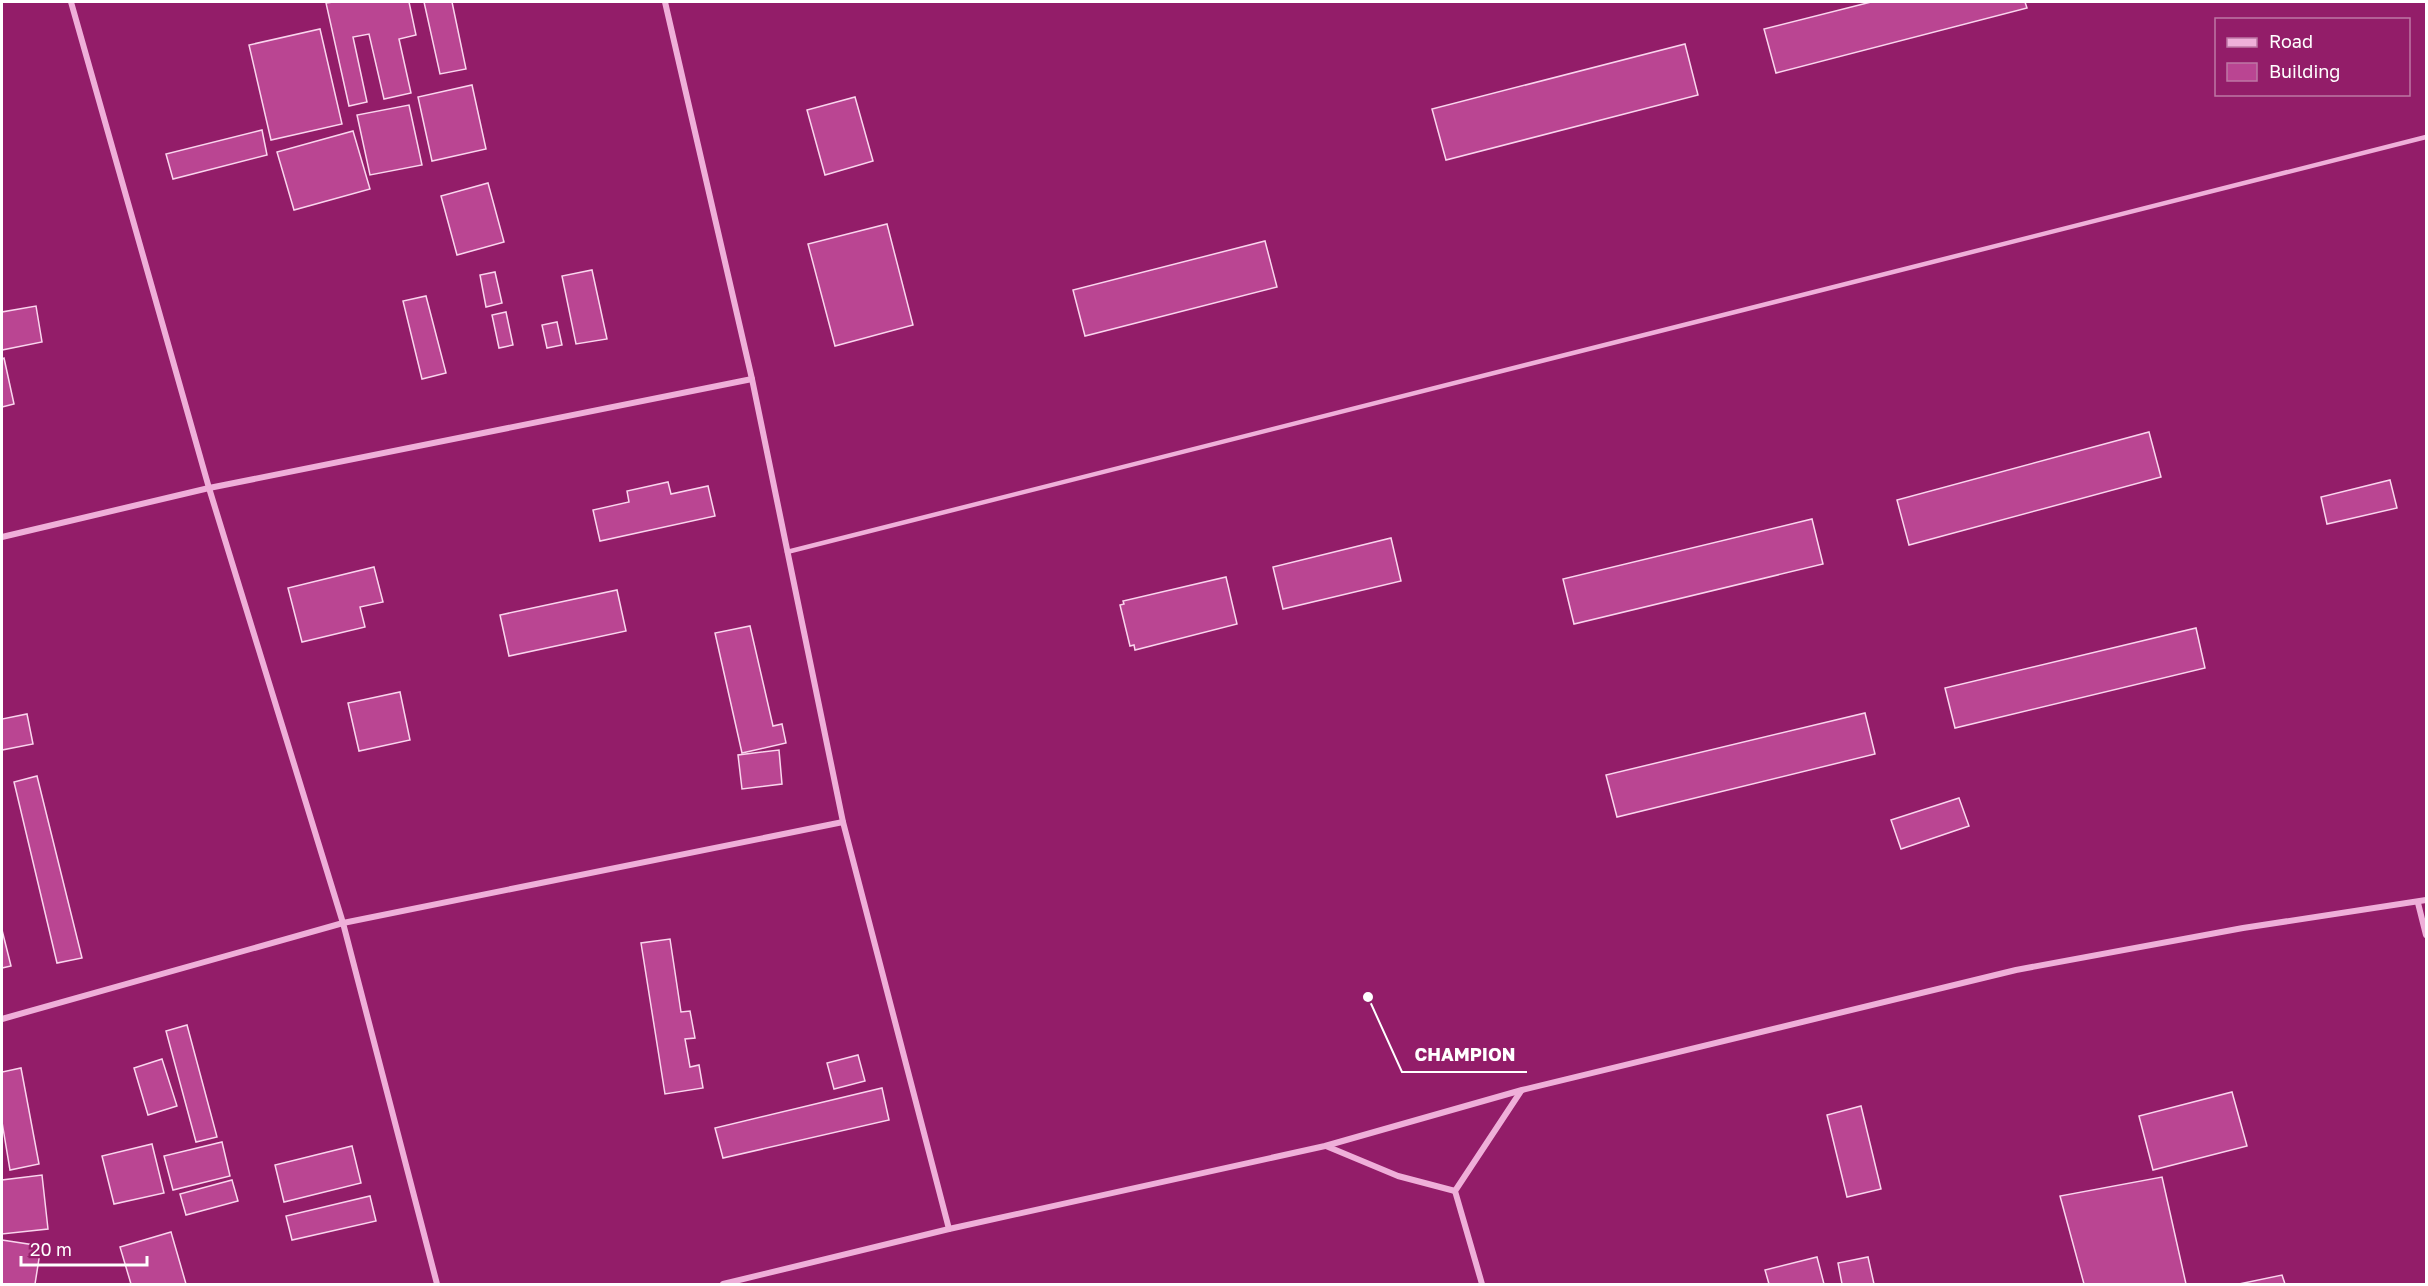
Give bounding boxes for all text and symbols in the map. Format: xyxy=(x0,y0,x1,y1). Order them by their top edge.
legend xyxy=(2215,18,2410,96)
text: Road xyxy=(2269,30,2313,52)
text: Building xyxy=(2269,60,2340,82)
callout: CHAMPION xyxy=(1402,1036,1527,1072)
text: CHAMPION xyxy=(1415,1043,1515,1065)
scale bar xyxy=(21,1229,147,1267)
text: 20 m xyxy=(30,1238,72,1260)

